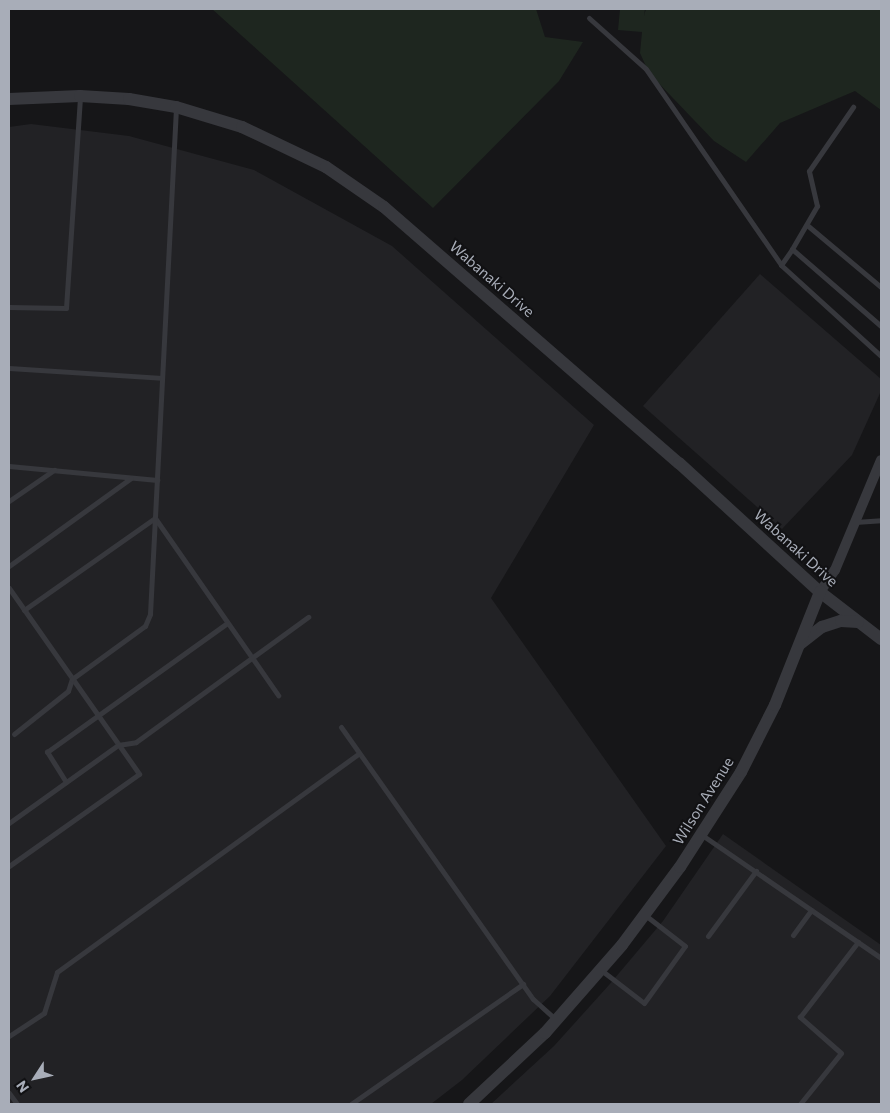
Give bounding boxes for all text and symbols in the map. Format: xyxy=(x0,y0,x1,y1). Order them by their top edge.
street label: Wabanaki Drive xyxy=(446,237,538,321)
street label: Wabanaki Drive xyxy=(750,506,842,590)
street label: Wilson Avenue xyxy=(669,754,737,848)
north arrow xyxy=(10,1053,60,1103)
text: N xyxy=(12,1078,32,1096)

